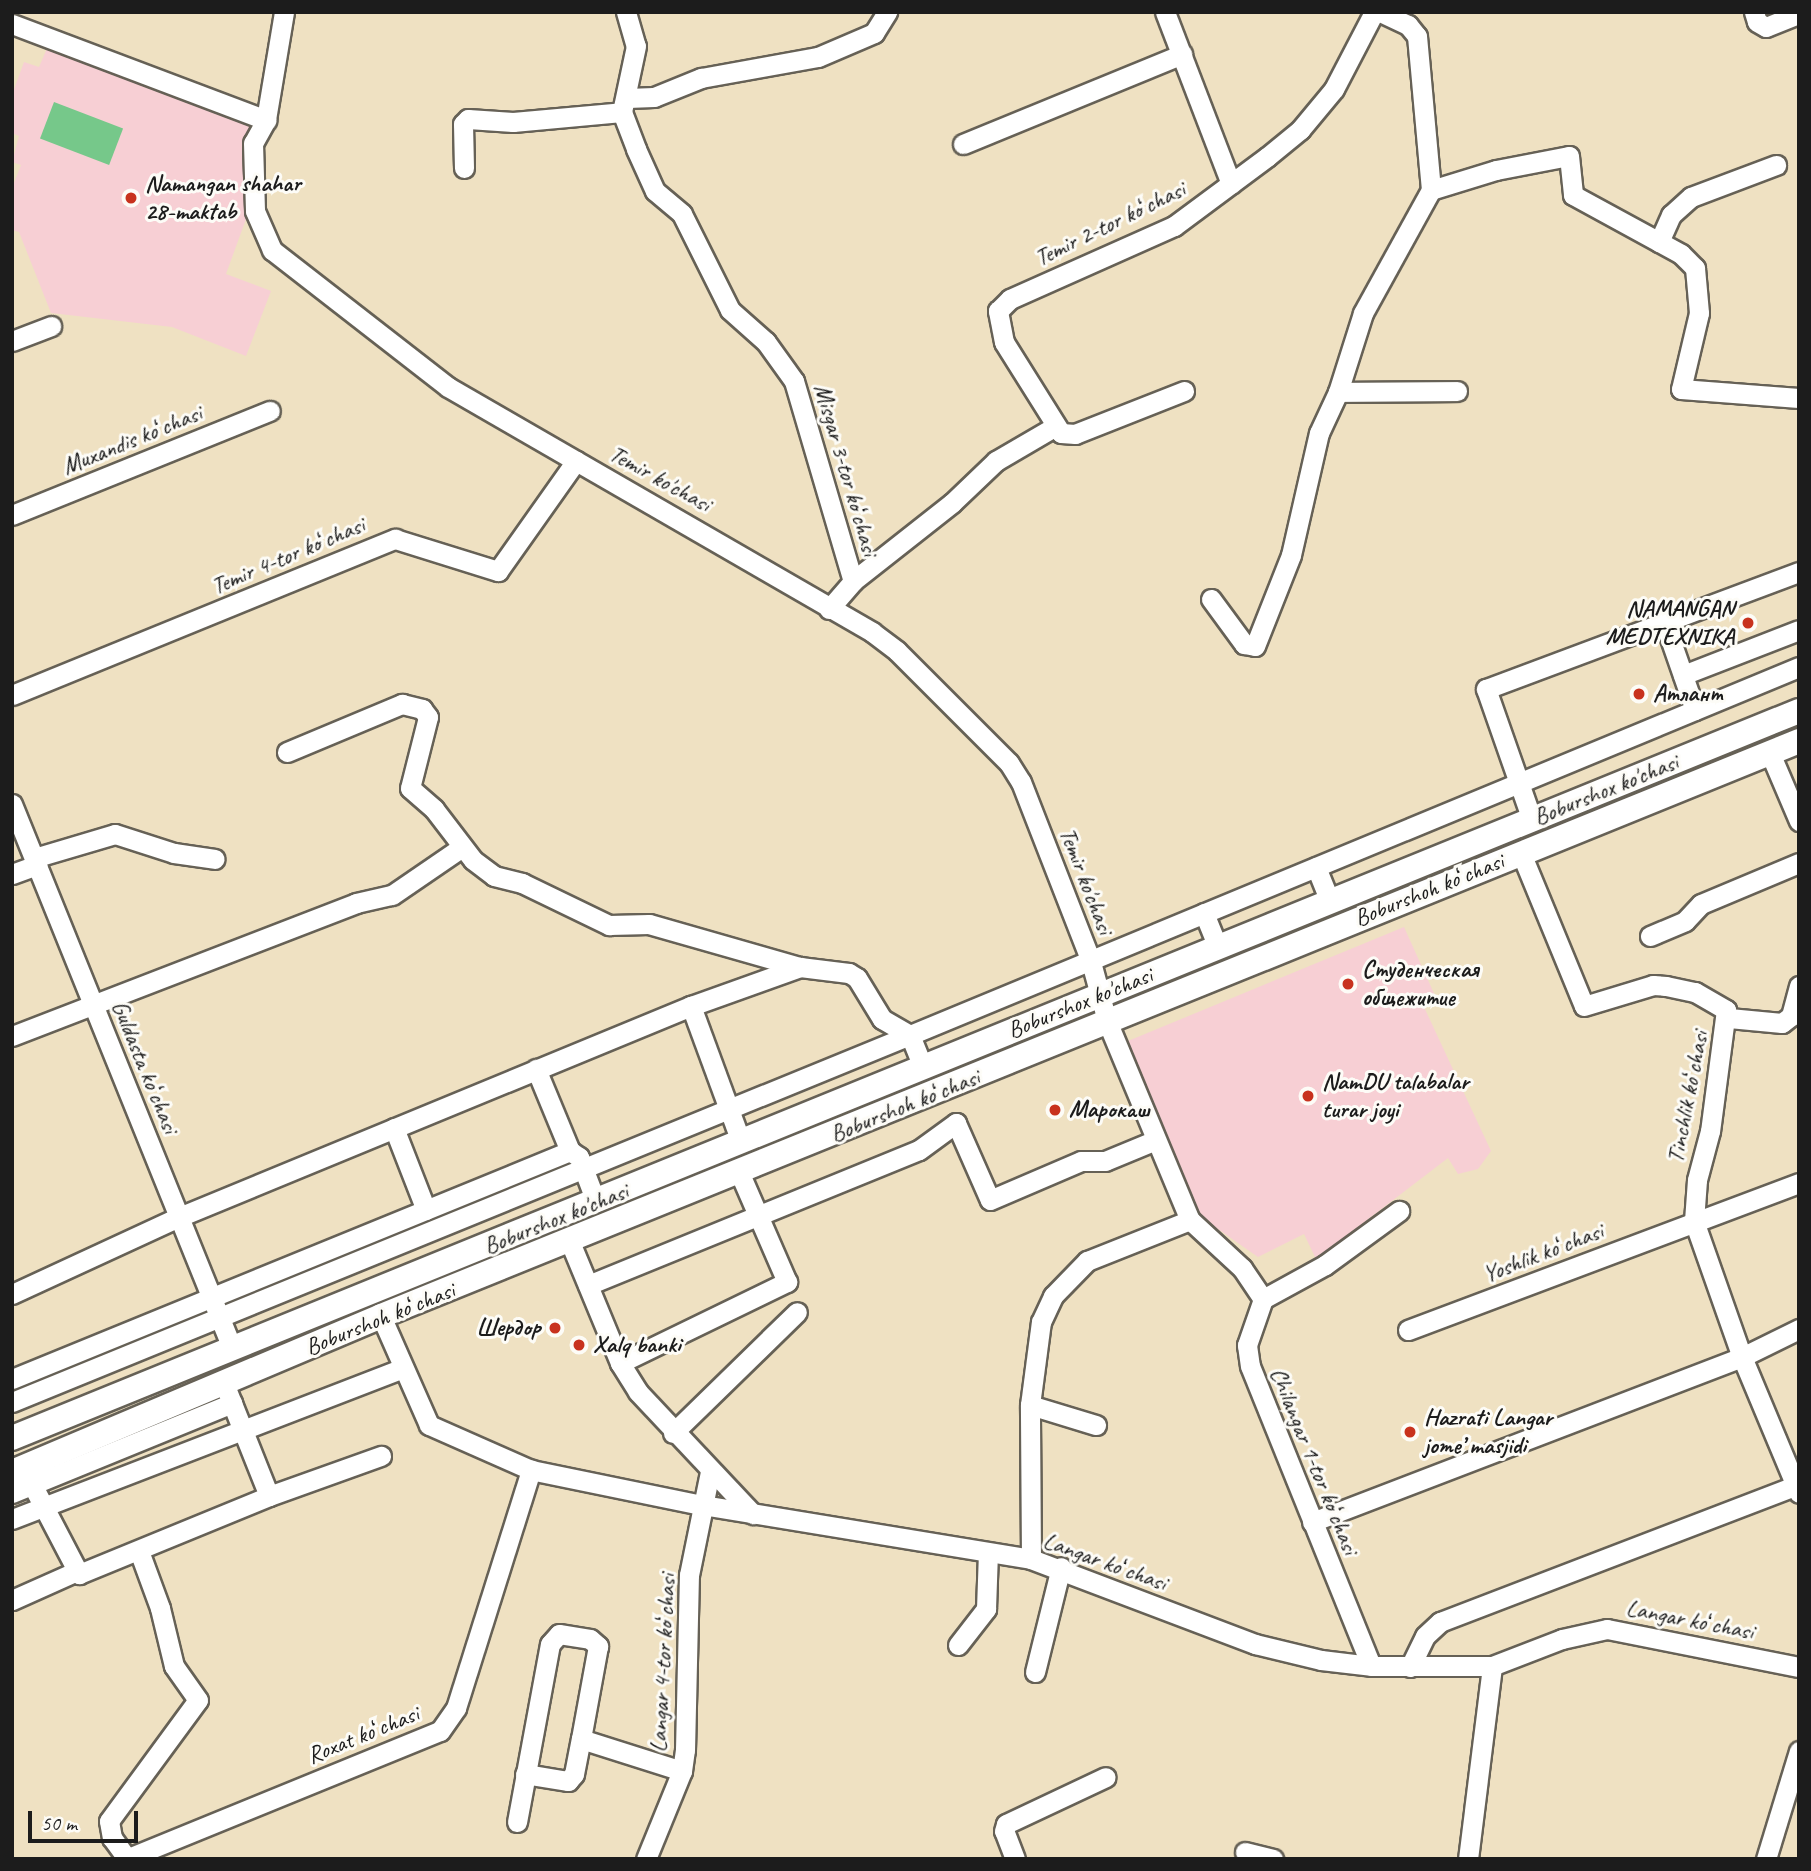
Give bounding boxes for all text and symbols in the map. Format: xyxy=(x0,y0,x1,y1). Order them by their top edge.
place label: Namangan shahar 28-maktab xyxy=(145,170,300,226)
street label: Temir 2-tor koʻchasi xyxy=(1030,175,1190,273)
marker: Namangan shahar 28-maktab xyxy=(123,190,139,206)
street label: Misgar 3-tor koʻchasi xyxy=(808,381,884,559)
street label: Muxandis koʻchasi xyxy=(58,399,206,481)
street label: Temir ko'chasi xyxy=(604,439,716,519)
street label: Temir 4-tor koʻchasi xyxy=(207,511,369,601)
place label: NAMANGAN MEDTEXNIKA xyxy=(1606,595,1734,651)
marker: NAMANGAN MEDTEXNIKA xyxy=(1740,615,1756,631)
place label: Атлант xyxy=(1653,680,1722,708)
marker: Атлант xyxy=(1631,686,1647,702)
street label: Boburshox ko'chasi xyxy=(1529,748,1683,832)
street label: Temir ko'chasi xyxy=(1053,824,1119,938)
street label: Boburshoh koʻchasi xyxy=(1350,847,1508,933)
place label: Студенческая общежитие xyxy=(1362,956,1479,1012)
street label: Boburshox ko'chasi xyxy=(1003,961,1157,1045)
marker: Студенческая общежитие xyxy=(1340,976,1356,992)
street label: Guldasta koʻchasi xyxy=(105,996,185,1138)
street label: Tinchlik koʻchasi xyxy=(1661,1028,1715,1166)
street label: Boburshoh koʻchasi xyxy=(826,1063,984,1149)
place label: NamDU talabalar turar joyi xyxy=(1322,1068,1470,1124)
marker: NamDU talabalar turar joyi xyxy=(1300,1088,1316,1104)
place label: Марокаш xyxy=(1069,1096,1150,1124)
marker: Марокаш xyxy=(1047,1102,1063,1118)
street label: Boburshox ko'chasi xyxy=(479,1177,633,1261)
street label: Yoshlik koʻchasi xyxy=(1479,1217,1607,1289)
street label: Boburshoh koʻchasi xyxy=(301,1276,459,1362)
place label: Шердор xyxy=(476,1314,541,1342)
marker: Шердор xyxy=(547,1320,563,1336)
place label: Xalq banki xyxy=(593,1331,681,1359)
marker: Xalq banki xyxy=(571,1337,587,1353)
street label: Chilangar 1-tor koʻchasi xyxy=(1263,1363,1365,1559)
place label: Hazrati Langar jome’ masjidi xyxy=(1424,1404,1552,1460)
marker: Hazrati Langar jome’ masjidi xyxy=(1402,1424,1418,1440)
street label: Langar koʻchasi xyxy=(1039,1526,1171,1598)
street label: Langar 4-tor koʻchasi xyxy=(644,1573,682,1753)
street label: Langar koʻchasi xyxy=(1624,1594,1756,1646)
street label: Roxat koʻchasi xyxy=(303,1700,423,1770)
scale bar xyxy=(32,1798,142,1842)
text: 50 m xyxy=(41,1810,77,1836)

